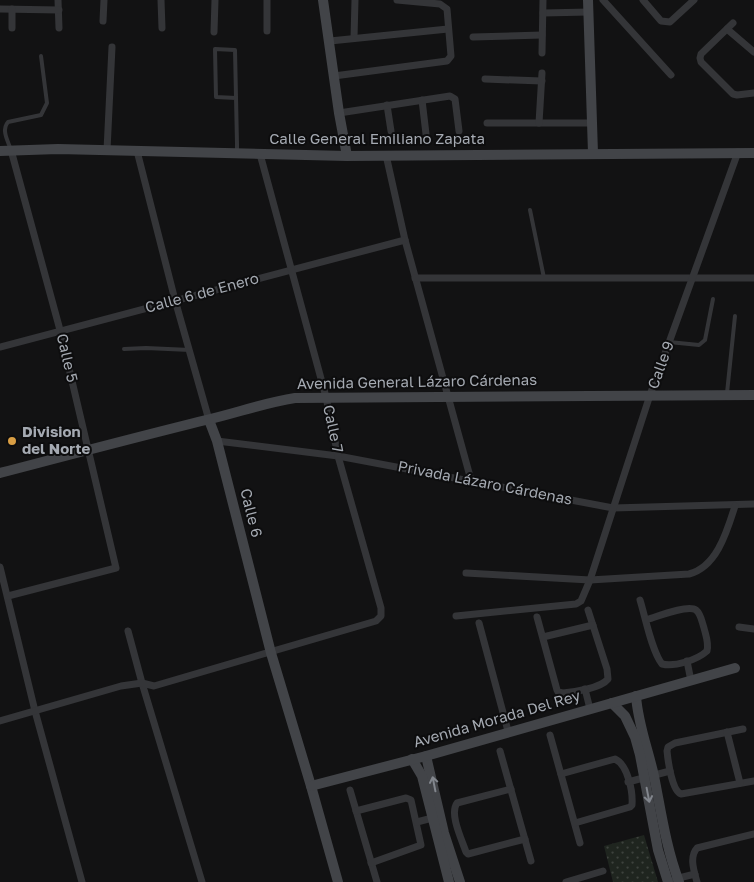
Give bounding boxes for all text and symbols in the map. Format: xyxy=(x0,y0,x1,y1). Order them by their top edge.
street label: Calle General Emiliano Zapata xyxy=(269,129,485,147)
street label: Calle 6 de Enero xyxy=(143,268,261,316)
street label: Calle 5 xyxy=(54,332,82,384)
street label: Calle 9 xyxy=(643,338,677,391)
street label: Avenida General Lázaro Cárdenas xyxy=(297,370,537,392)
street label: Calle 7 xyxy=(320,403,348,454)
place label: Division del Norte xyxy=(22,422,90,457)
marker: Division del Norte xyxy=(6,435,18,447)
street label: Privada Lázaro Cárdenas xyxy=(396,456,574,508)
street label: Calle 6 xyxy=(237,486,267,539)
street label: Avenida Morada Del Rey xyxy=(411,685,583,751)
one-way arrow xyxy=(429,777,438,793)
one-way arrow xyxy=(644,786,653,802)

